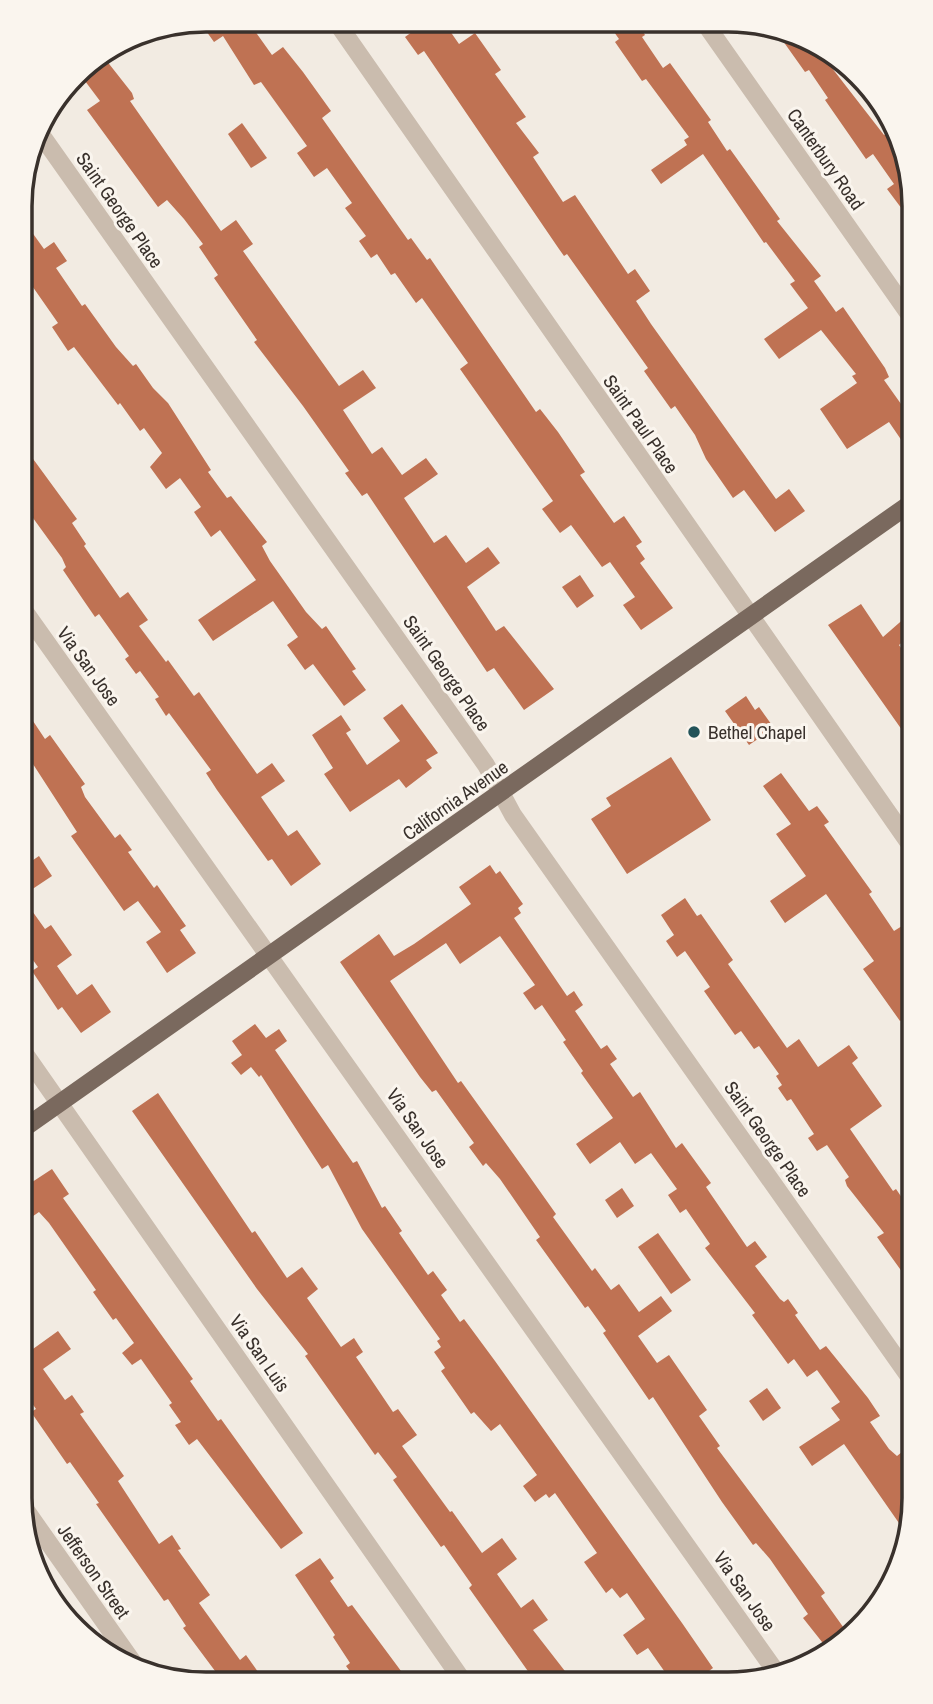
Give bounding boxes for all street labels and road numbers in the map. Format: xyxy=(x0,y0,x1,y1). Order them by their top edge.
street label: Canterbury Road xyxy=(781,103,871,215)
street label: Saint George Place xyxy=(70,147,170,273)
street label: Saint Paul Place xyxy=(597,369,685,479)
street label: Saint George Place xyxy=(397,610,497,736)
street label: Via San Jose xyxy=(51,621,127,711)
street label: California Avenue xyxy=(397,754,513,846)
street label: Saint George Place xyxy=(718,1076,818,1202)
street label: Via San Jose xyxy=(381,1083,455,1173)
street label: Via San Luis xyxy=(224,1309,296,1397)
street label: Jefferson Street xyxy=(52,1519,136,1624)
street label: Via San Jose xyxy=(708,1546,782,1636)

